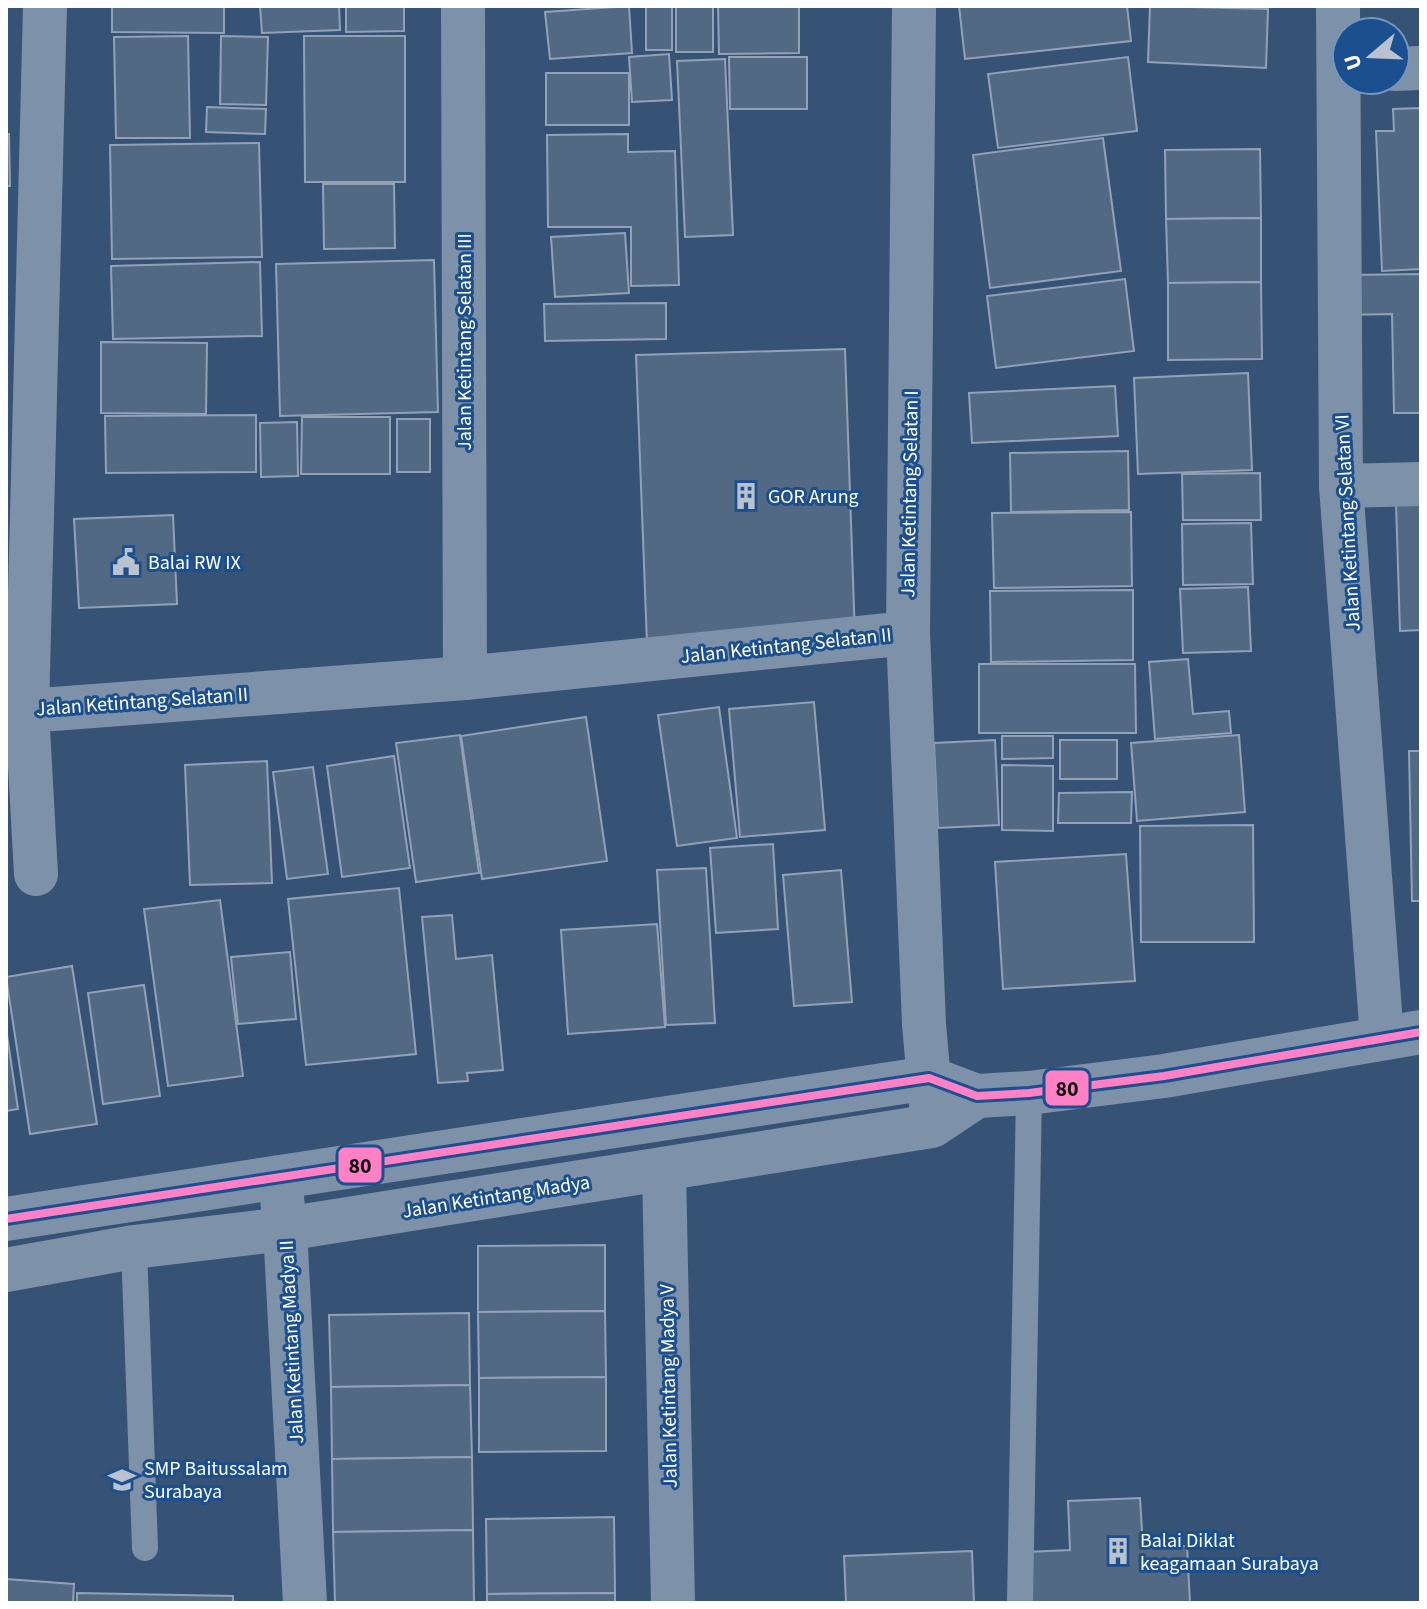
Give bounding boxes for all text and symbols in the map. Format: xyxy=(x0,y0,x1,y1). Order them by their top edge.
north arrow xyxy=(1331,16,1411,96)
text: U xyxy=(1336,50,1371,74)
street label: Jalan Ketintang Selatan III xyxy=(451,233,479,451)
street label: Jalan Ketintang Selatan I xyxy=(894,390,926,598)
street label: Jalan Ketintang Selatan VI xyxy=(1328,414,1368,632)
building icon: GOR Arung xyxy=(731,481,761,511)
place label: GOR Arung xyxy=(768,483,859,511)
public building icon: Balai RW IX xyxy=(111,547,141,577)
place label: Balai RW IX xyxy=(148,549,241,577)
street label: Jalan Ketintang Selatan II xyxy=(679,621,893,671)
street label: Jalan Ketintang Selatan II xyxy=(35,681,249,723)
line badge: 80 xyxy=(1044,1069,1090,1107)
text: 80 xyxy=(1055,1073,1079,1105)
line badge: 80 xyxy=(337,1146,383,1184)
text: 80 xyxy=(348,1150,372,1182)
street label: Jalan Ketintang Madya xyxy=(400,1168,592,1226)
street label: Jalan Ketintang Madya II xyxy=(273,1239,311,1445)
street label: Jalan Ketintang Madya V xyxy=(653,1283,685,1488)
place label: SMP Baitussalam Surabaya xyxy=(144,1455,288,1506)
school or university icon: SMP Baitussalam Surabaya xyxy=(107,1465,137,1495)
place label: Balai Diklat keagamaan Surabaya xyxy=(1140,1527,1319,1578)
building icon: Balai Diklat keagamaan Surabaya xyxy=(1103,1536,1133,1566)

